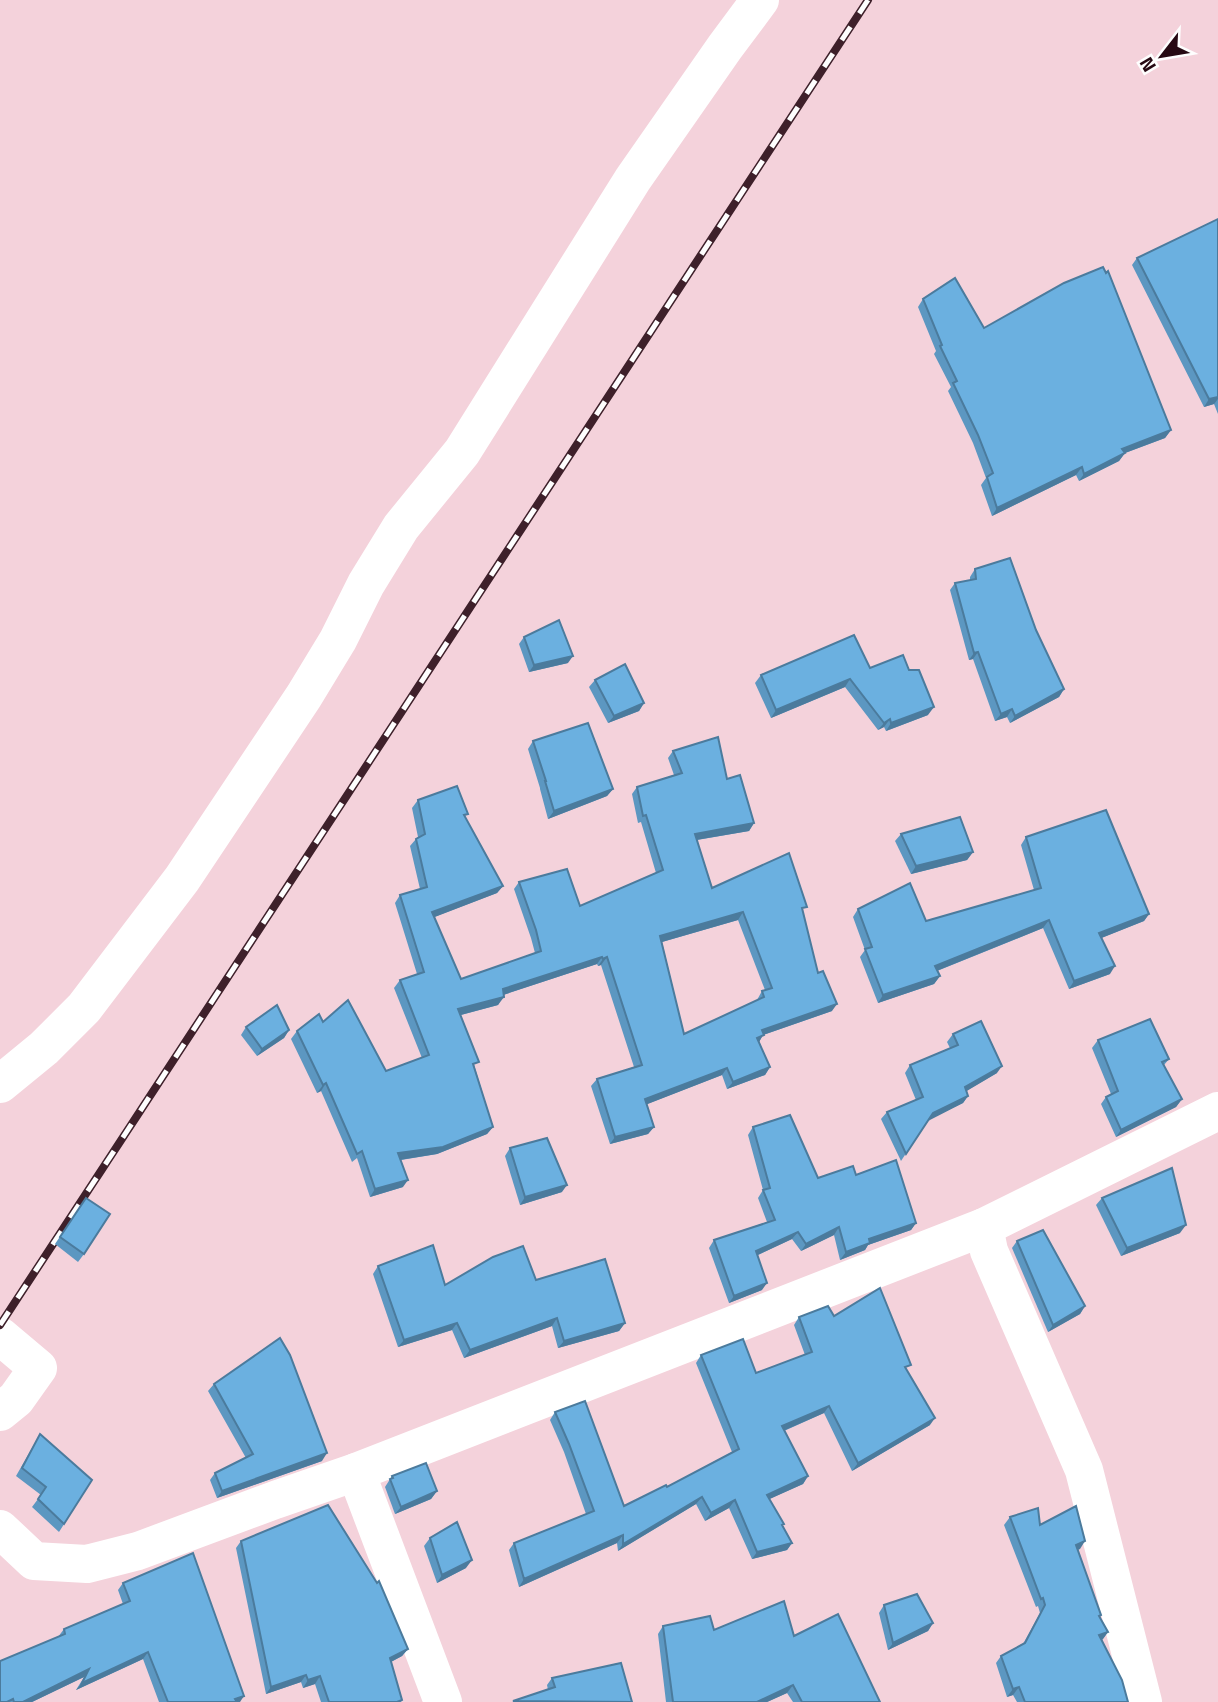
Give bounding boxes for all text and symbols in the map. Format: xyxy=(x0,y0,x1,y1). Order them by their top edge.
north arrow xyxy=(1127,21,1197,91)
text: N xyxy=(1131,52,1163,78)

